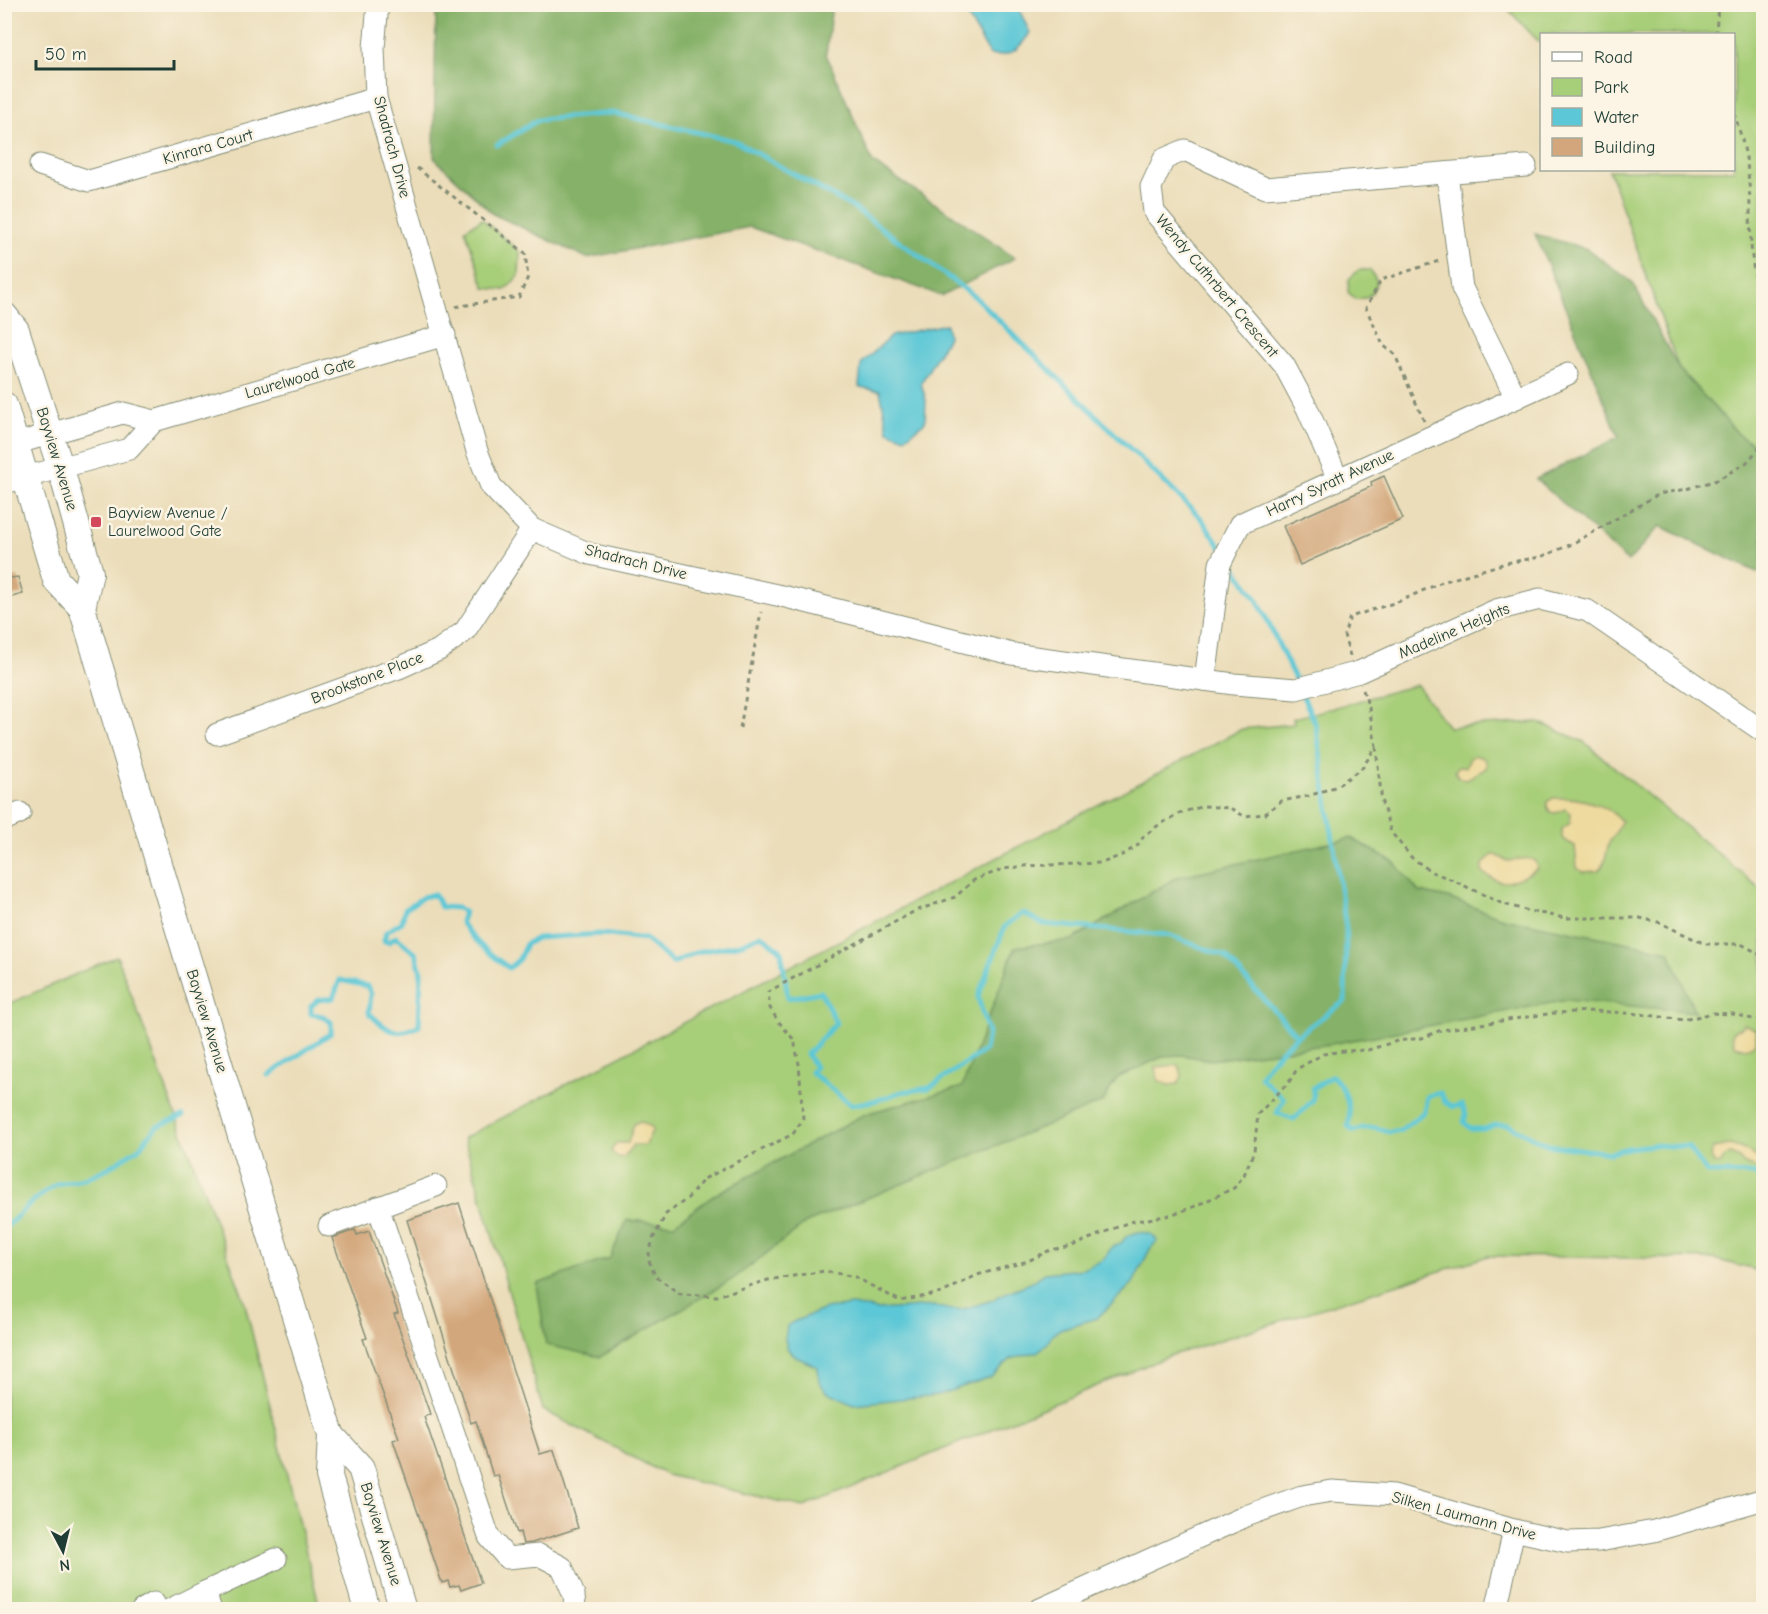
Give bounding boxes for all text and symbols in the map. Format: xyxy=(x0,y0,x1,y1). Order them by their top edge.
scale bar xyxy=(36,33,174,71)
legend xyxy=(1540,33,1735,171)
text: 50 m xyxy=(45,44,87,65)
text: Road xyxy=(1594,47,1633,68)
text: Park xyxy=(1594,77,1629,98)
street label: Shadrach Drive xyxy=(370,94,414,200)
text: Water xyxy=(1594,107,1639,128)
street label: Kinrara Court xyxy=(161,125,255,168)
text: Building xyxy=(1594,137,1656,158)
street label: Wendy Cuthrbert Crescent xyxy=(1152,211,1282,361)
street label: Laurelwood Gate xyxy=(243,354,357,402)
street label: Bayview Avenue xyxy=(33,405,81,513)
street label: Harry Syratt Avenue xyxy=(1263,446,1397,520)
place label: Bayview Avenue / Laurelwood Gate xyxy=(108,504,228,540)
marker: Bayview Avenue / Laurelwood Gate xyxy=(89,515,103,529)
street label: Shadrach Drive xyxy=(583,541,689,583)
street label: Madeline Heights xyxy=(1396,599,1513,663)
street label: Brookstone Place xyxy=(308,648,426,708)
street label: Bayview Avenue xyxy=(183,967,231,1075)
street label: Bayview Avenue xyxy=(357,1480,405,1588)
street label: Silken Laumann Drive xyxy=(1390,1488,1538,1544)
north arrow xyxy=(33,1521,93,1581)
text: N xyxy=(58,1555,71,1574)

